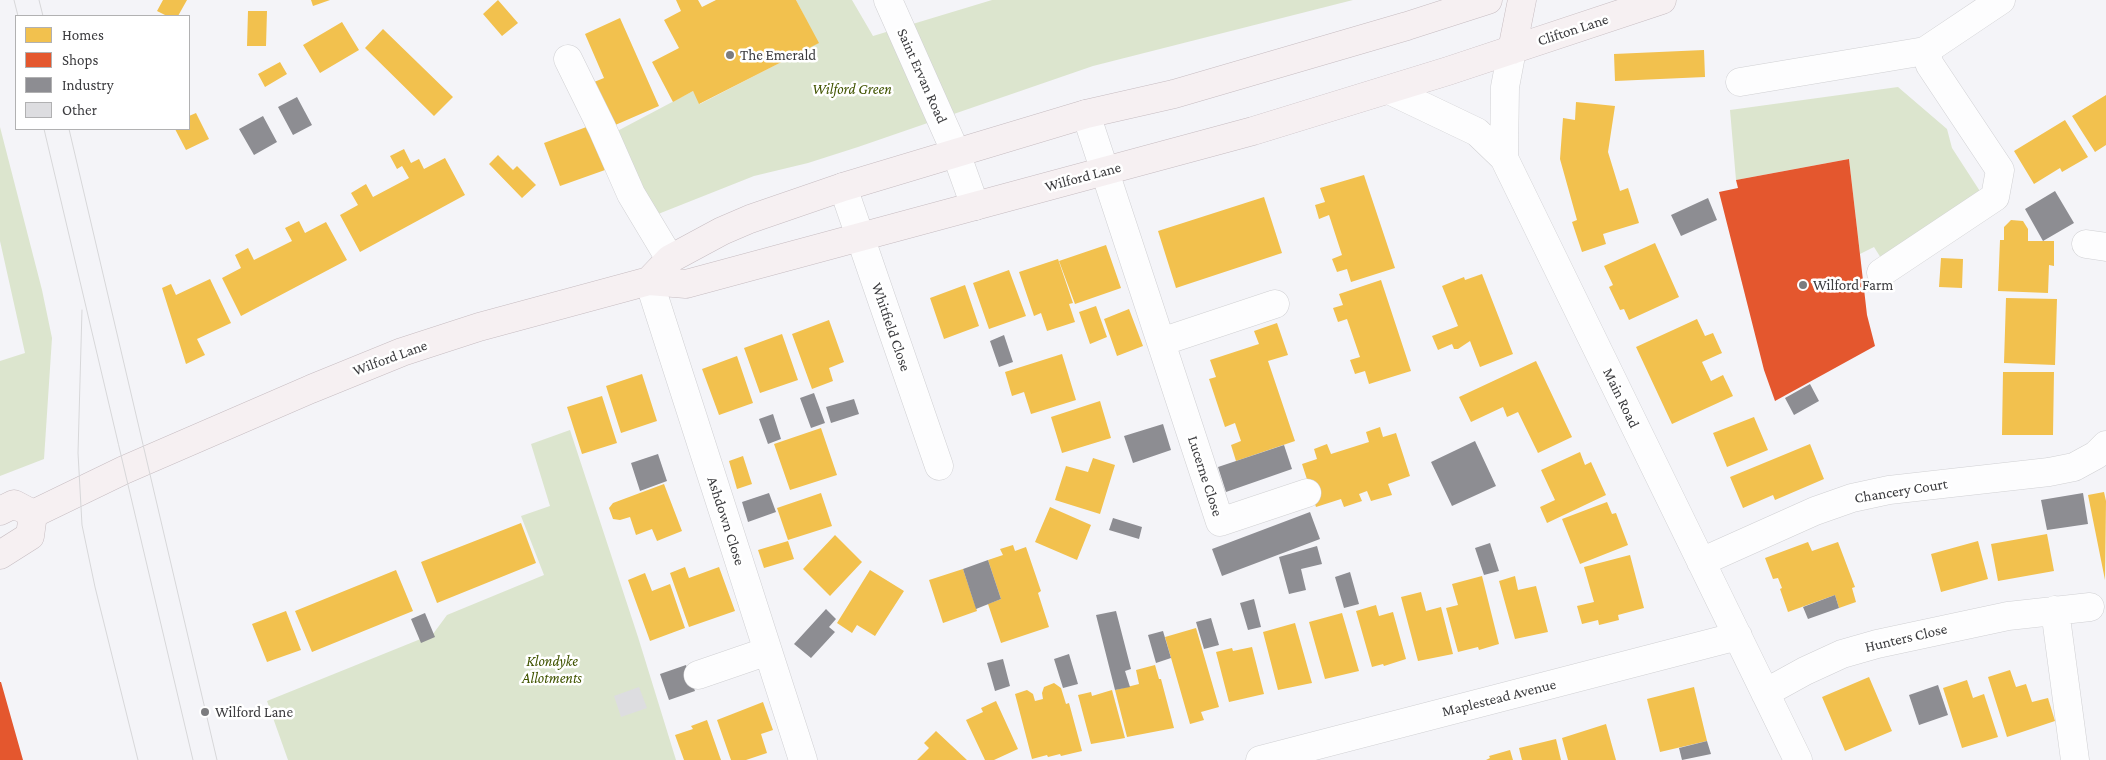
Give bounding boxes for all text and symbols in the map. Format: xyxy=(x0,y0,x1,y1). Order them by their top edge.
street label: Clifton Lane xyxy=(1535,10,1611,50)
legend xyxy=(15,15,190,130)
street label: Saint Ervan Road xyxy=(893,26,951,126)
text: Homes xyxy=(62,27,104,43)
place label: The Emerald xyxy=(740,46,816,64)
marker: The Emerald xyxy=(724,49,736,61)
text: Shops xyxy=(62,52,98,68)
text: Industry xyxy=(62,77,114,93)
park label: Wilford Green xyxy=(812,80,892,98)
text: Other xyxy=(62,102,97,118)
street label: Wilford Lane xyxy=(1043,158,1123,196)
place label: Wilford Farm xyxy=(1813,276,1893,294)
marker: Wilford Farm xyxy=(1797,279,1809,291)
street label: Whitfield Close xyxy=(867,280,915,374)
street label: Wilford Lane xyxy=(350,336,430,380)
street label: Main Road xyxy=(1599,365,1643,431)
street label: Lucerne Close xyxy=(1184,433,1226,519)
street label: Ashdown Close xyxy=(703,474,749,568)
street label: Chancery Court xyxy=(1853,475,1949,507)
street label: Hunters Close xyxy=(1863,620,1949,656)
park label: Klondyke Allotments xyxy=(522,652,582,687)
street label: Maplestead Avenue xyxy=(1440,675,1558,721)
place label: Wilford Lane xyxy=(215,703,293,721)
marker: Wilford Lane xyxy=(199,706,211,718)

